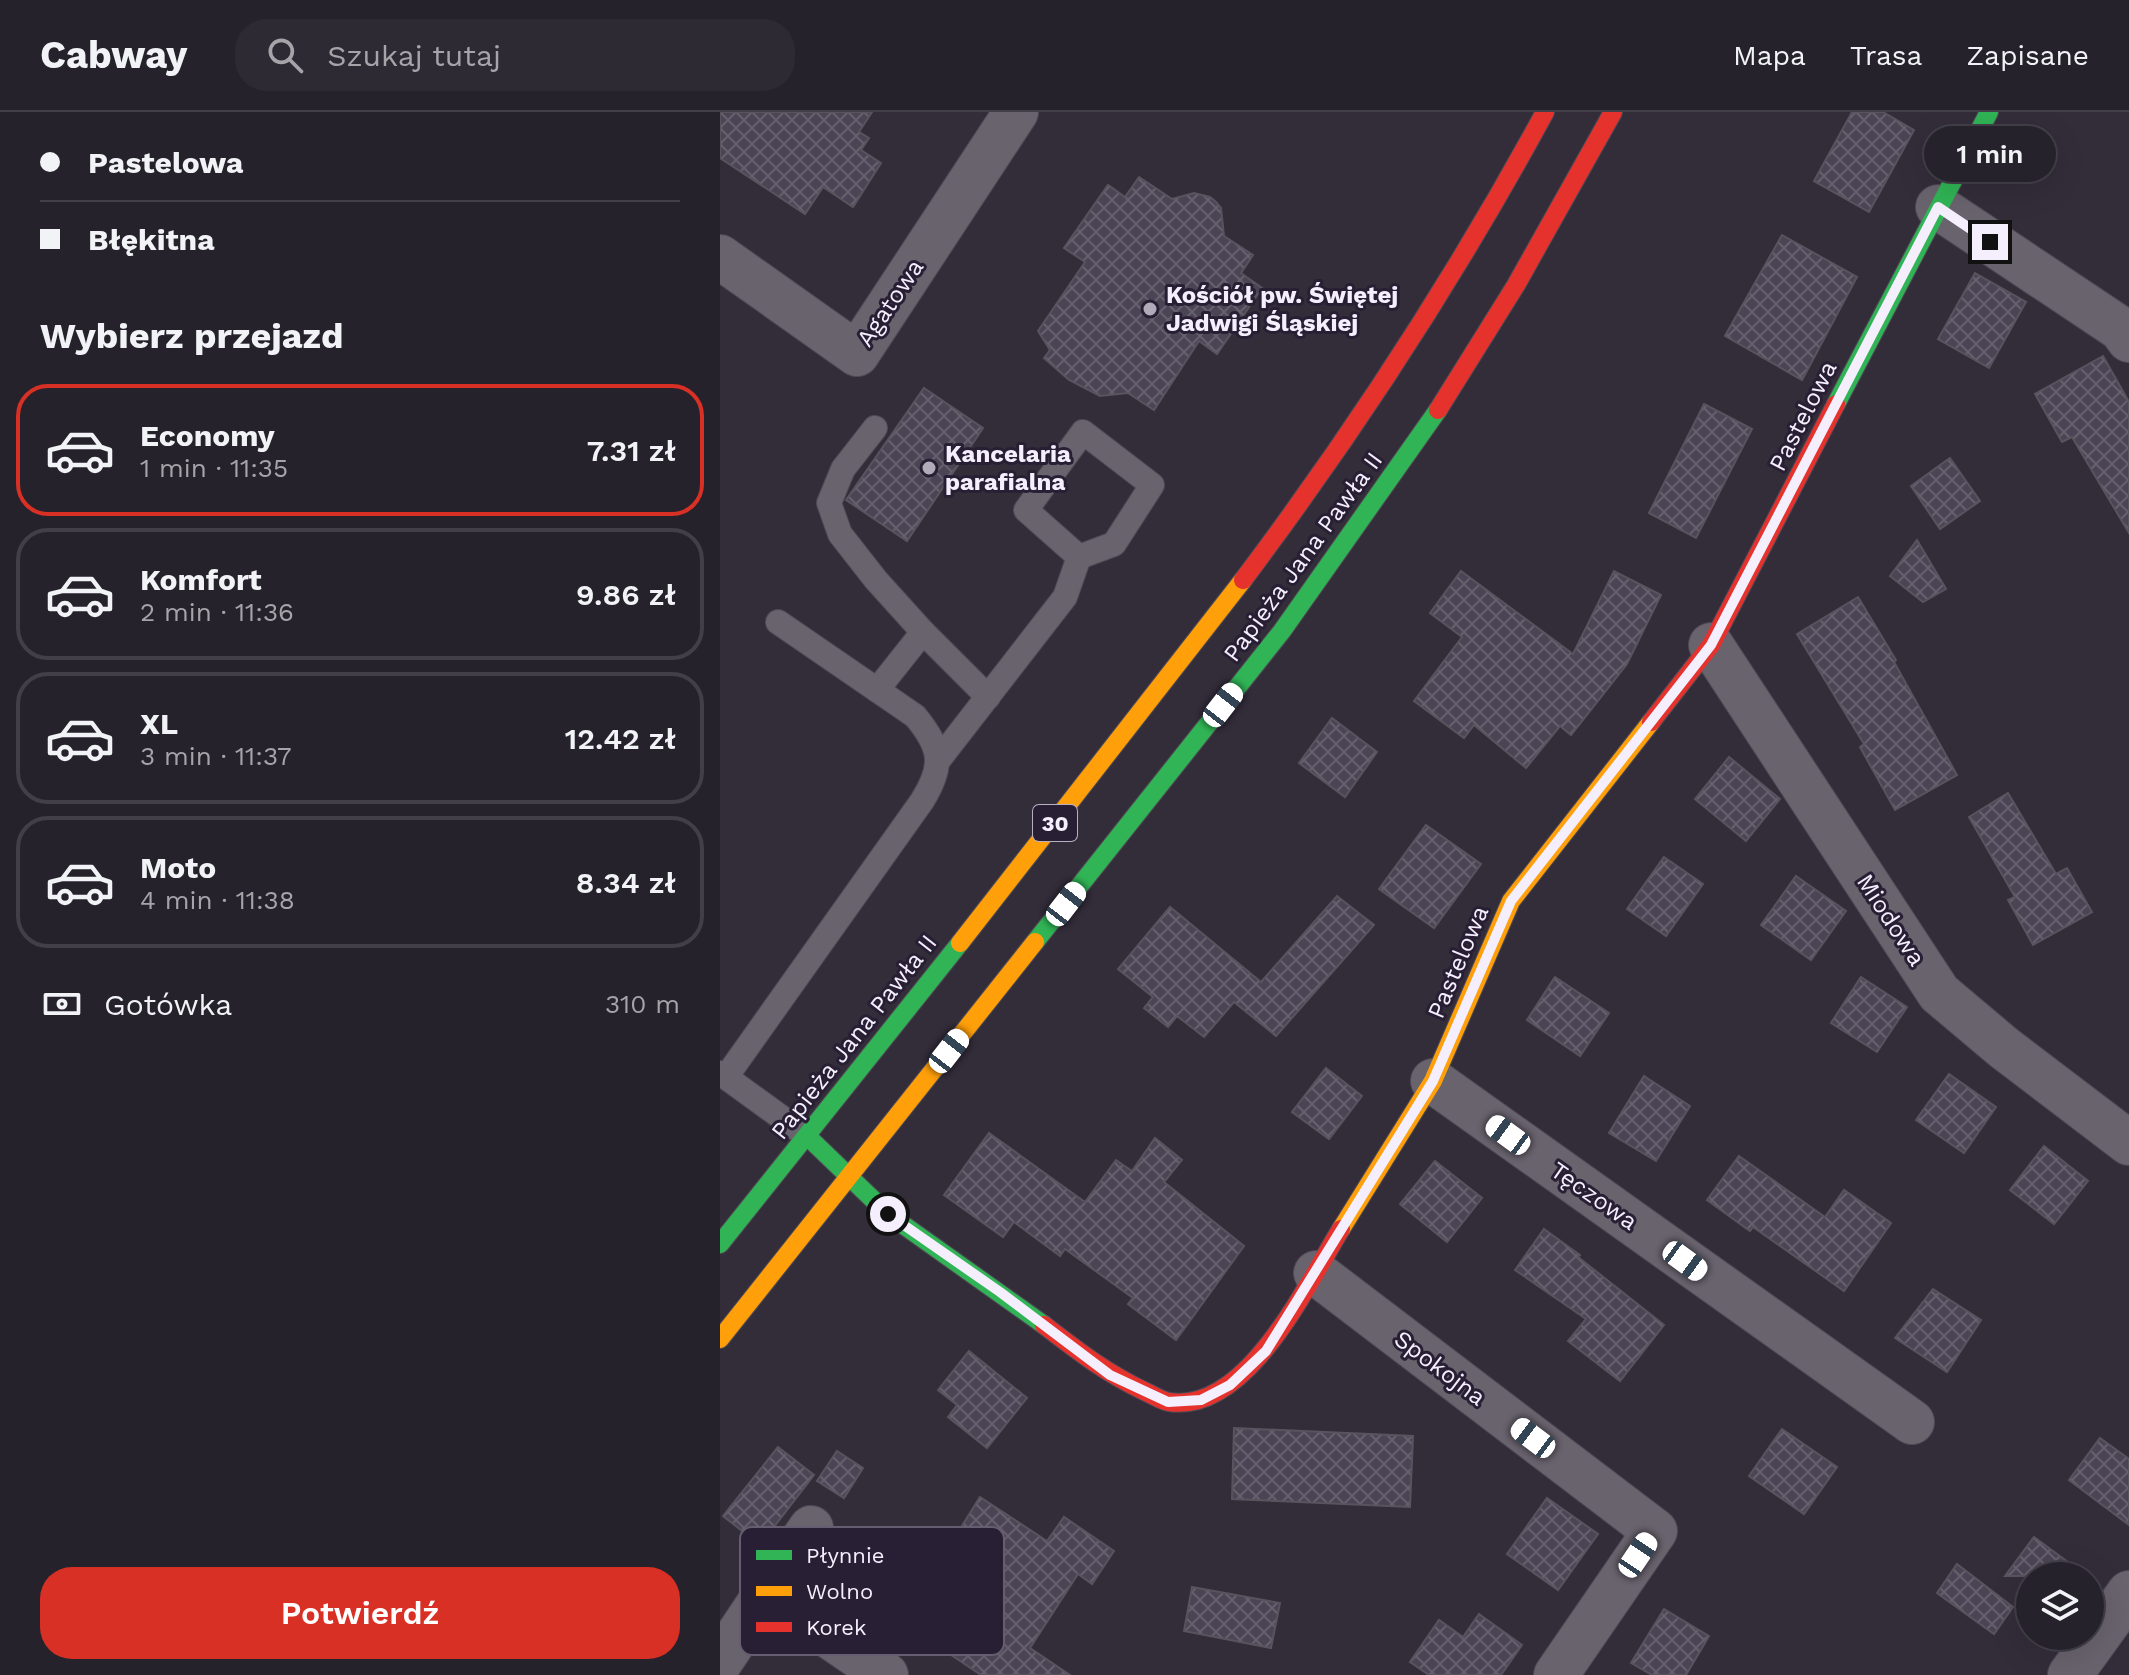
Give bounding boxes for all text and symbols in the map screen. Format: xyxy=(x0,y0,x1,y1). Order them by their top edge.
search box xyxy=(235,19,795,91)
text: Cabway xyxy=(40,33,187,77)
icon: search xyxy=(263,33,307,77)
text: Szukaj tutaj xyxy=(327,38,501,73)
text: Mapa xyxy=(1733,39,1806,72)
text: Trasa xyxy=(1850,39,1922,72)
text: Zapisane xyxy=(1966,39,2089,72)
callout: 1 min xyxy=(1924,126,2056,182)
text: 1 min xyxy=(1957,139,2023,169)
text: Pastelowa xyxy=(88,145,243,180)
text: Błękitna xyxy=(88,222,215,257)
route end xyxy=(1972,224,2008,260)
street label: Agatowa xyxy=(851,254,929,352)
place label: Kościół pw. Świętej Jadwigi Śląskiej xyxy=(1166,281,1398,337)
marker: Kościół pw. Świętej Jadwigi Śląskiej xyxy=(1141,300,1159,318)
text: Wybierz przejazd xyxy=(40,315,344,357)
street label: Pastelowa xyxy=(1763,356,1843,476)
icon: car xyxy=(44,414,116,486)
text: Economy xyxy=(140,418,275,453)
text: 7.31 zł xyxy=(587,433,676,468)
place label: Kancelaria parafialna xyxy=(945,440,1071,496)
street label: Papieża Jana Pawła II xyxy=(1218,447,1388,667)
text: 1 min · 11:35 xyxy=(140,453,288,483)
marker: Kancelaria parafialna xyxy=(920,459,938,477)
icon: car xyxy=(44,558,116,630)
text: Komfort xyxy=(140,562,262,597)
text: 9.86 zł xyxy=(576,577,676,612)
text: 2 min · 11:36 xyxy=(140,597,294,627)
car xyxy=(1199,679,1247,731)
icon: car xyxy=(44,702,116,774)
text: XL xyxy=(140,706,178,741)
text: 12.42 zł xyxy=(565,721,676,756)
text: 3 min · 11:37 xyxy=(140,741,292,771)
road number: 30 xyxy=(1033,805,1077,841)
icon: car xyxy=(44,846,116,918)
text: Moto xyxy=(140,850,216,885)
text: 8.34 zł xyxy=(576,865,676,900)
street label: Miodowa xyxy=(1851,869,1931,971)
car xyxy=(1042,878,1090,930)
text: 4 min · 11:38 xyxy=(140,885,295,915)
street label: Pastelowa xyxy=(1422,902,1494,1022)
street label: Papieża Jana Pawła II xyxy=(765,929,943,1145)
icon: cash xyxy=(40,982,84,1026)
text: Gotówka xyxy=(104,987,232,1022)
text: 310 m xyxy=(605,989,680,1019)
car xyxy=(925,1025,973,1077)
car xyxy=(1482,1111,1534,1159)
street label: Tęczowa xyxy=(1545,1156,1643,1236)
route start xyxy=(870,1196,906,1232)
car xyxy=(1659,1237,1711,1285)
street label: Spokojna xyxy=(1389,1325,1491,1411)
car xyxy=(1507,1414,1559,1462)
legend xyxy=(740,1527,1004,1655)
car xyxy=(1615,1528,1661,1582)
text: Płynnie xyxy=(806,1543,885,1568)
map controls xyxy=(2016,1562,2104,1650)
button: layers xyxy=(2016,1562,2104,1650)
button: Potwierdź xyxy=(40,1567,680,1659)
text: Wolno xyxy=(806,1579,873,1604)
text: Korek xyxy=(806,1615,867,1640)

